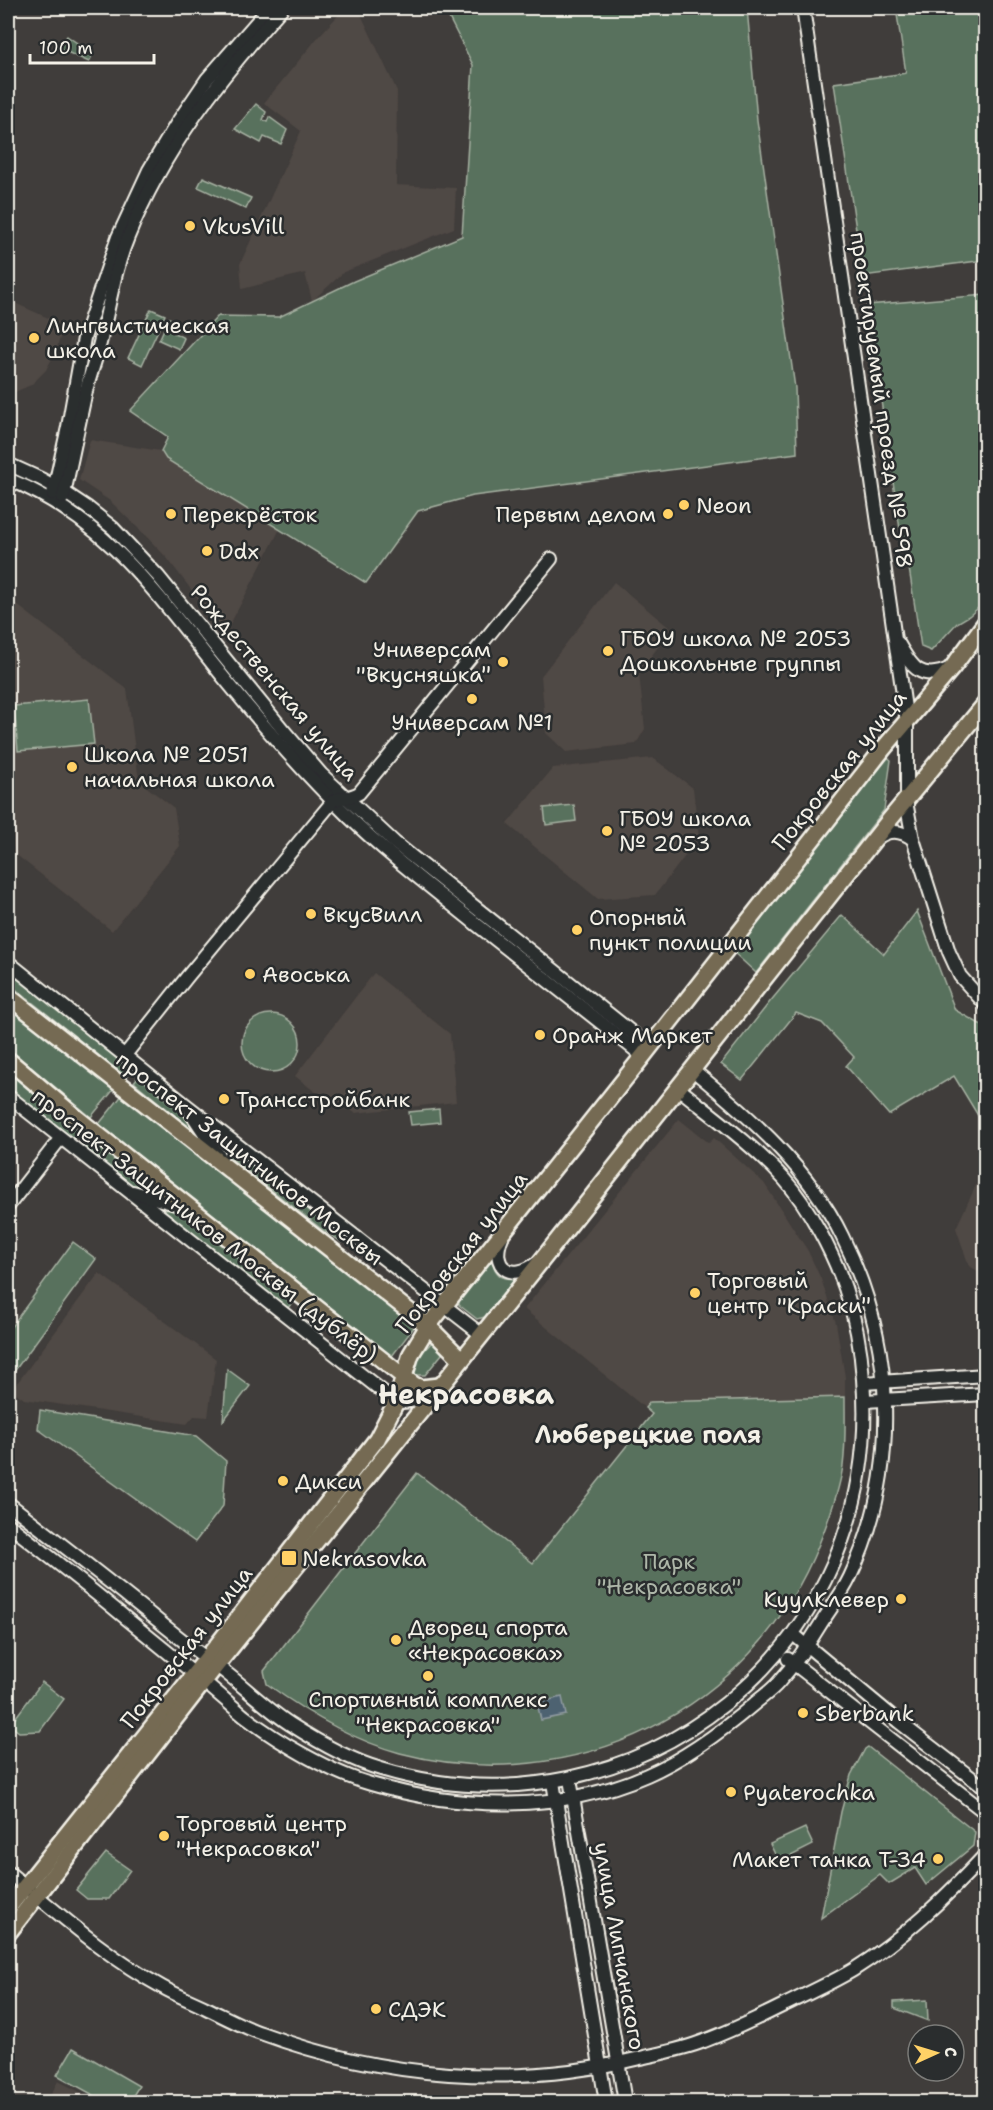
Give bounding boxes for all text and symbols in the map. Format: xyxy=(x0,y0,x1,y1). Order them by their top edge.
scale bar xyxy=(30,27,154,65)
text: 100 m xyxy=(39,36,93,60)
place label: VkusVill xyxy=(202,212,285,241)
marker: VkusVill xyxy=(183,219,197,233)
street label: проектируемый проезд № 598 xyxy=(844,230,919,570)
place label: Лингвистическая школа xyxy=(46,311,230,365)
marker: Лингвистическая школа xyxy=(27,331,41,345)
place label: Neon xyxy=(696,491,752,520)
marker: Neon xyxy=(677,498,691,512)
place label: Перекрёсток xyxy=(183,500,317,529)
place label: Первым делом xyxy=(496,500,656,529)
marker: Перекрёсток xyxy=(164,507,178,521)
marker: Первым делом xyxy=(661,507,675,521)
place label: Ddx xyxy=(219,537,259,566)
marker: Ddx xyxy=(200,544,214,558)
street label: Рождественская улица xyxy=(184,578,366,787)
place label: ГБОУ школа № 2053 Дошкольные группы xyxy=(620,624,851,678)
place label: Универсам "Вкусняшка" xyxy=(356,635,491,689)
marker: ГБОУ школа № 2053 Дошкольные группы xyxy=(601,644,615,658)
marker: Универсам "Вкусняшка" xyxy=(496,655,510,669)
street label: Покровская улица xyxy=(766,684,913,857)
marker: Универсам №1 xyxy=(465,692,479,706)
place label: Универсам №1 xyxy=(391,708,553,737)
place label: Школа № 2051 начальная школа xyxy=(84,740,275,794)
marker: Школа № 2051 начальная школа xyxy=(65,760,79,774)
place label: ГБОУ школа № 2053 xyxy=(619,804,751,858)
marker: ГБОУ школа № 2053 xyxy=(600,824,614,838)
place label: ВкусВилл xyxy=(323,900,422,929)
place label: Опорный пункт полиции xyxy=(589,903,752,957)
marker: ВкусВилл xyxy=(304,907,318,921)
marker: Опорный пункт полиции xyxy=(570,923,584,937)
place label: Авоська xyxy=(262,960,350,989)
marker: Авоська xyxy=(243,967,257,981)
place label: Оранж Маркет xyxy=(552,1021,713,1050)
marker: Оранж Маркет xyxy=(533,1028,547,1042)
street label: проспект Защитников Москвы xyxy=(110,1045,389,1272)
street label: проспект Защитников Москвы (дублёр) xyxy=(26,1082,383,1369)
place label: Трансстройбанк xyxy=(236,1085,410,1114)
marker: Трансстройбанк xyxy=(217,1092,231,1106)
street label: Покровская улица xyxy=(389,1165,534,1340)
place label: Торговый центр "Краски" xyxy=(707,1266,871,1320)
marker: Торговый центр "Краски" xyxy=(688,1286,702,1300)
district label: Некрасовка xyxy=(378,1375,554,1413)
district label: Люберецкие поля xyxy=(535,1419,761,1451)
place label: Дикси xyxy=(295,1467,362,1496)
marker: Дикси xyxy=(276,1474,290,1488)
place label: Nekrasovka xyxy=(302,1544,427,1573)
park label: Парк "Некрасовка" xyxy=(597,1547,741,1601)
marker: Nekrasovka xyxy=(280,1549,298,1567)
street label: Покровская улица xyxy=(114,1560,259,1735)
place label: КуулКлевер xyxy=(763,1585,889,1614)
marker: КуулКлевер xyxy=(894,1592,908,1606)
place label: Дворец спорта «Некрасовка» xyxy=(408,1613,568,1667)
marker: Дворец спорта «Некрасовка» xyxy=(389,1633,403,1647)
marker: Спортивный комплекс "Некрасовка" xyxy=(421,1669,435,1683)
place label: Спортивный комплекс "Некрасовка" xyxy=(308,1685,548,1739)
place label: Sberbank xyxy=(815,1699,914,1728)
marker: Sberbank xyxy=(796,1706,810,1720)
place label: Pyaterochka xyxy=(743,1778,875,1807)
marker: Pyaterochka xyxy=(724,1785,738,1799)
place label: Торговый центр "Некрасовка" xyxy=(176,1809,347,1863)
marker: Торговый центр "Некрасовка" xyxy=(157,1829,171,1843)
street label: улица Липчанского xyxy=(587,1840,652,2052)
place label: Макет танка Т-34 xyxy=(732,1845,926,1874)
marker: Макет танка Т-34 xyxy=(931,1852,945,1866)
place label: СДЭК xyxy=(388,1995,446,2024)
marker: СДЭК xyxy=(369,2002,383,2016)
north arrow xyxy=(906,2023,966,2083)
text: С xyxy=(940,2046,961,2058)

